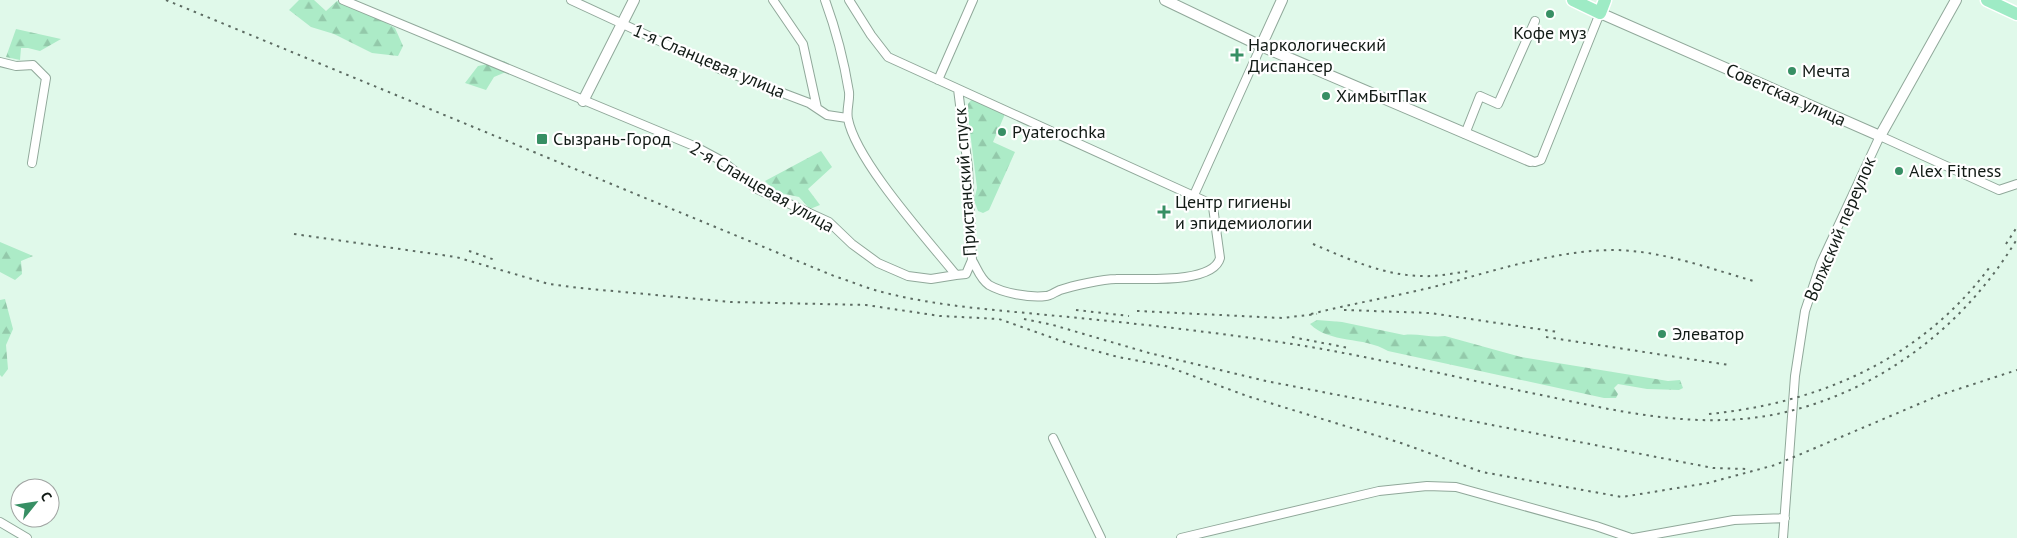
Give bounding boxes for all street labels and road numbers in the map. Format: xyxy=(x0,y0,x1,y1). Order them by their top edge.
street label: 1-я Сланцевая улица xyxy=(630,18,789,103)
street label: Советская улица xyxy=(1723,58,1850,131)
street label: Пристанский спуск xyxy=(948,107,981,257)
street label: 2-я Сланцевая улица xyxy=(686,136,839,237)
street label: Волжский переулок xyxy=(1799,153,1881,305)

